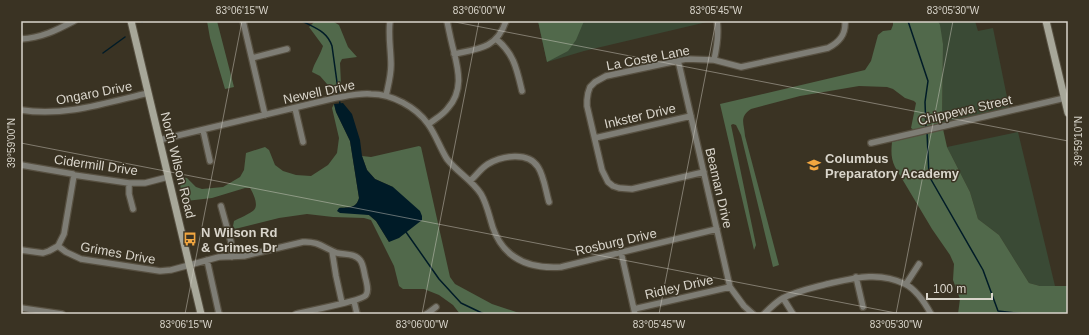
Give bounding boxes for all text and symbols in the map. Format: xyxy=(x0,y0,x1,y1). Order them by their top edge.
text: 83°06'15"W xyxy=(216,5,269,16)
text: 83°06'00"W xyxy=(453,5,506,16)
text: 83°05'45"W xyxy=(690,5,743,16)
text: 83°05'30"W xyxy=(927,5,980,16)
street label: La Coste Lane xyxy=(605,43,691,73)
street label: Newell Drive xyxy=(282,77,356,107)
street label: Ongaro Drive xyxy=(55,78,133,108)
street label: Chippewa Street xyxy=(916,92,1014,128)
street label: Inkster Drive xyxy=(603,100,677,132)
street label: North Wilson Road xyxy=(158,110,198,220)
text: 39°59'10"N xyxy=(1073,116,1084,166)
text: 39°59'00"N xyxy=(6,118,17,168)
street label: Beaman Drive xyxy=(702,146,736,230)
place label: Columbus Preparatory Academy xyxy=(825,151,960,181)
street label: Cidermill Drive xyxy=(53,152,139,178)
school or university icon: Columbus Preparatory Academy xyxy=(806,157,822,173)
place label: N Wilson Rd & Grimes Dr xyxy=(201,225,277,255)
street label: Rosburg Drive xyxy=(574,225,658,259)
bus stop icon: N Wilson Rd & Grimes Dr xyxy=(182,231,198,247)
street label: Grimes Drive xyxy=(79,239,157,267)
street label: Ridley Drive xyxy=(643,272,715,302)
scale bar xyxy=(927,275,992,301)
text: 100 m xyxy=(933,282,966,296)
text: 83°06'15"W xyxy=(160,319,213,330)
text: 83°06'00"W xyxy=(396,319,449,330)
text: 83°05'45"W xyxy=(633,319,686,330)
text: 83°05'30"W xyxy=(870,319,923,330)

